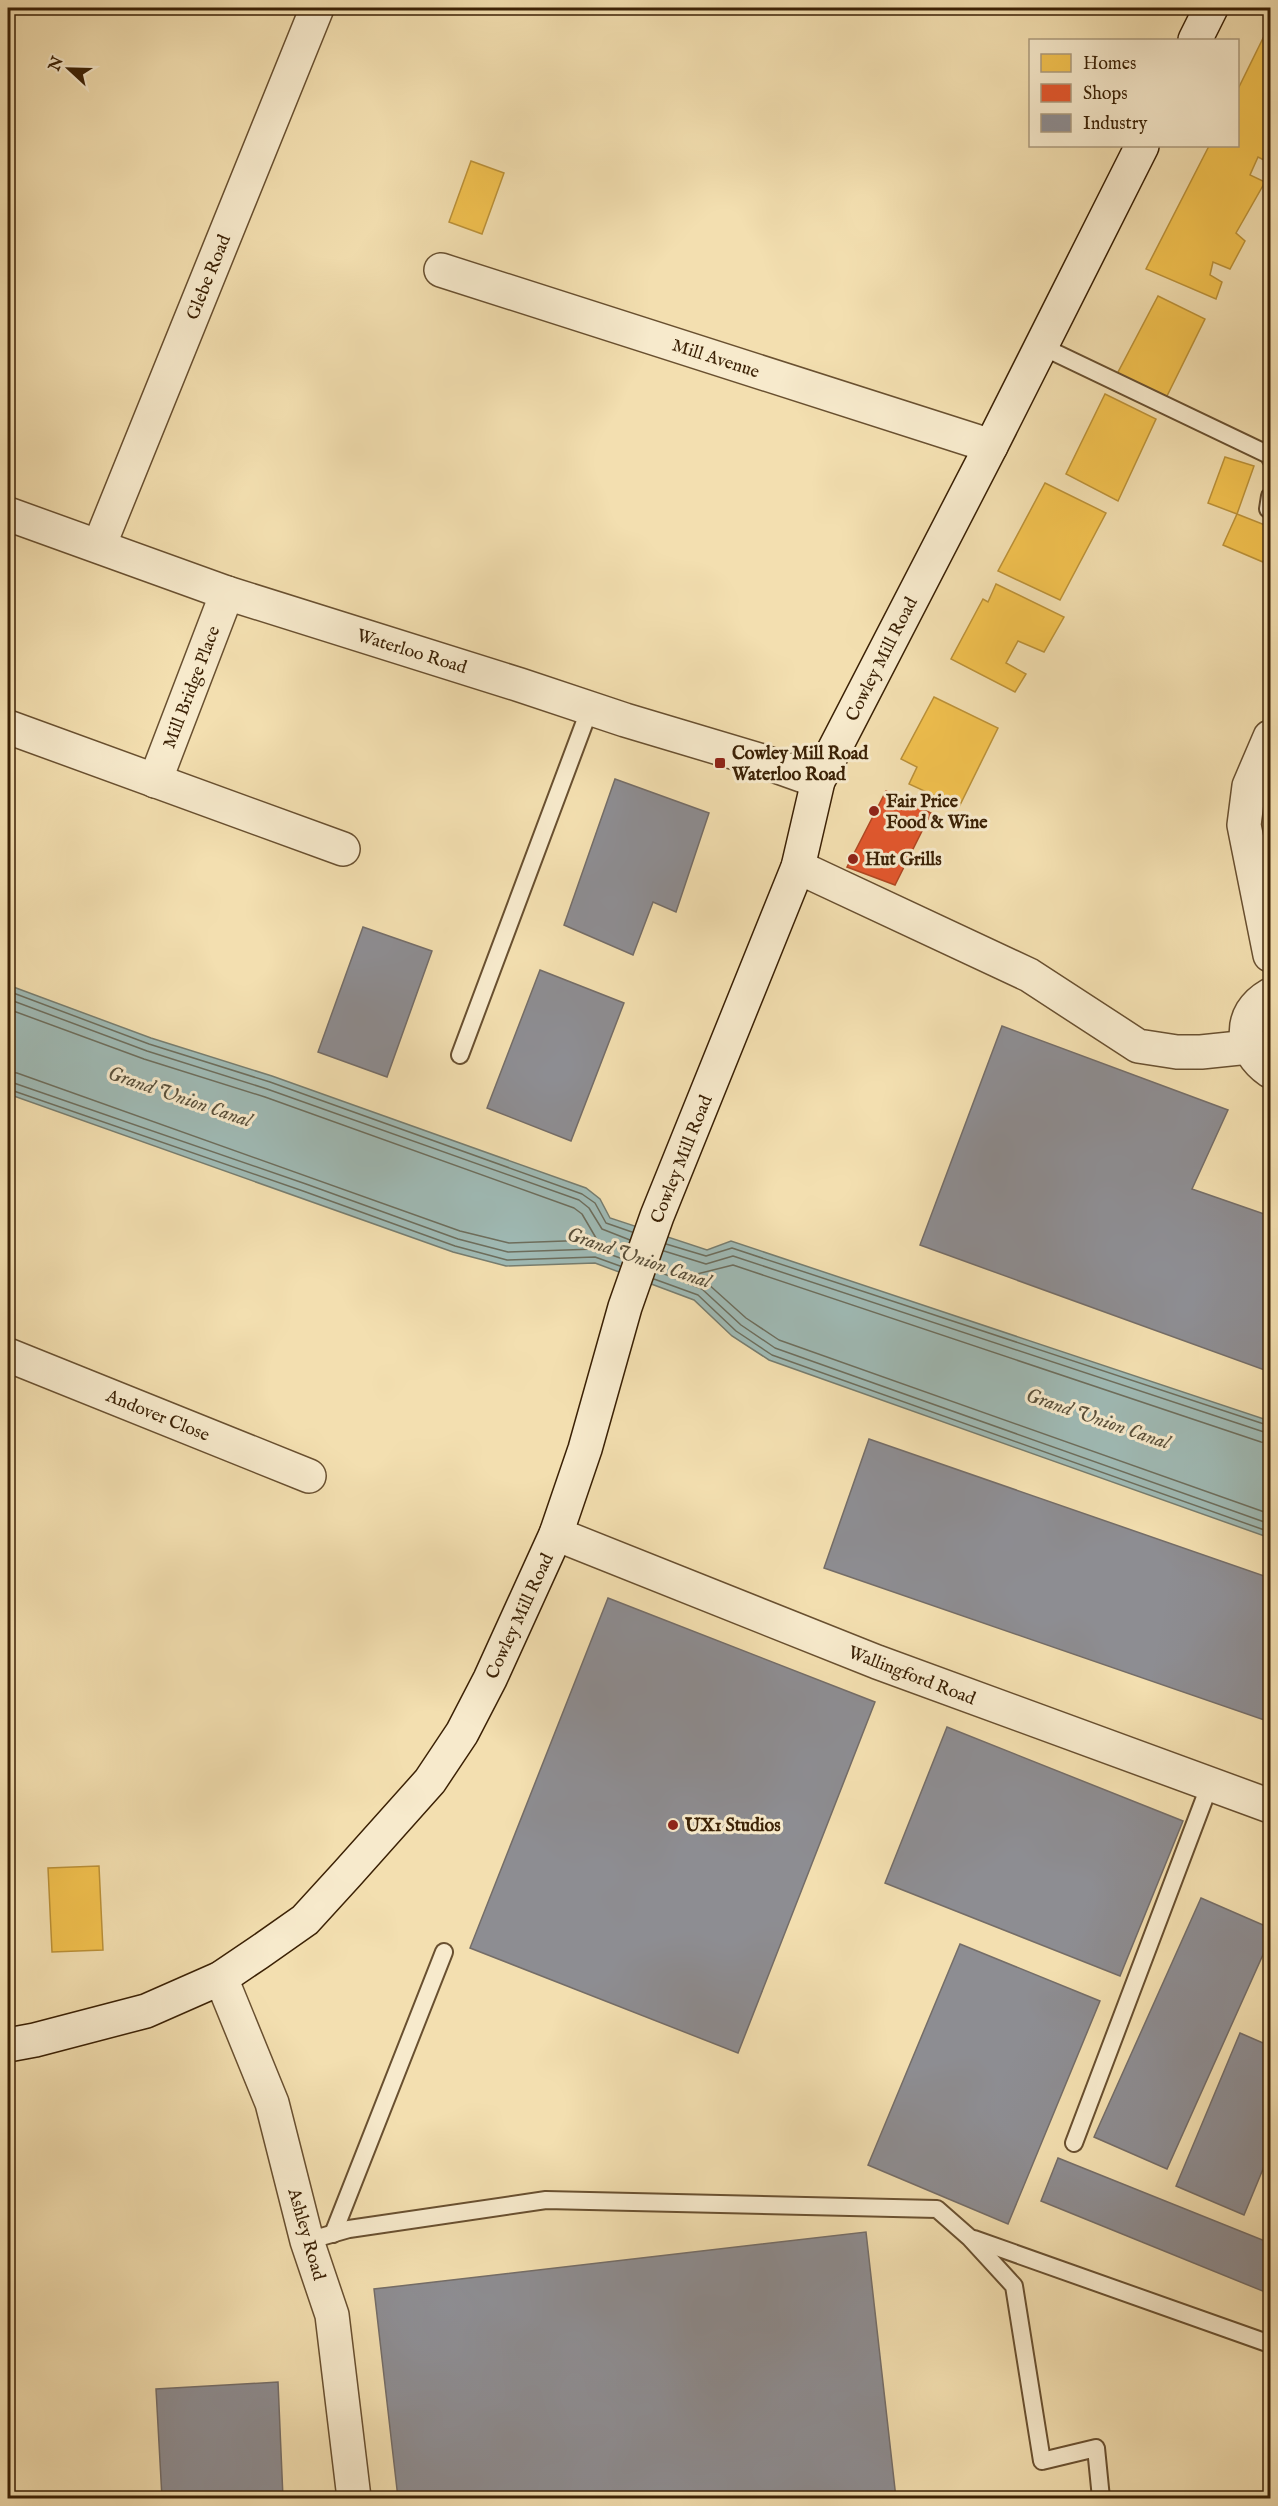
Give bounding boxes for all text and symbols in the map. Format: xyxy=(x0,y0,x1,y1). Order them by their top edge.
north arrow xyxy=(39,39,99,99)
legend xyxy=(1029,39,1239,147)
text: Homes xyxy=(1083,53,1136,76)
text: N xyxy=(45,54,69,75)
text: Shops xyxy=(1083,83,1128,106)
text: Industry xyxy=(1083,113,1147,136)
street label: Glebe Road xyxy=(182,231,237,324)
street label: Mill Avenue xyxy=(669,334,762,384)
street label: Cowley Mill Road xyxy=(841,593,924,726)
street label: Mill Bridge Place xyxy=(158,623,226,752)
street label: Waterloo Road xyxy=(354,625,470,680)
place label: Cowley Mill Road Waterloo Road xyxy=(731,743,869,787)
marker: Cowley Mill Road Waterloo Road xyxy=(713,756,727,770)
place label: Fair Price Food & Wine xyxy=(886,791,988,835)
marker: Fair Price Food & Wine xyxy=(867,804,881,818)
place label: Hut Grills xyxy=(865,849,942,872)
marker: Hut Grills xyxy=(846,852,860,866)
water label: Grand Union Canal xyxy=(104,1061,257,1134)
street label: Cowley Mill Road xyxy=(646,1092,719,1227)
water label: Grand Union Canal xyxy=(563,1222,716,1295)
water label: Grand Union Canal xyxy=(1022,1383,1175,1456)
street label: Andover Close xyxy=(101,1385,213,1448)
street label: Cowley Mill Road xyxy=(481,1550,560,1683)
street label: Wallingford Road xyxy=(844,1642,979,1711)
place label: UX1 Studios xyxy=(684,1815,781,1838)
marker: UX1 Studios xyxy=(666,1818,680,1832)
street label: Ashley Road xyxy=(281,2185,330,2283)

